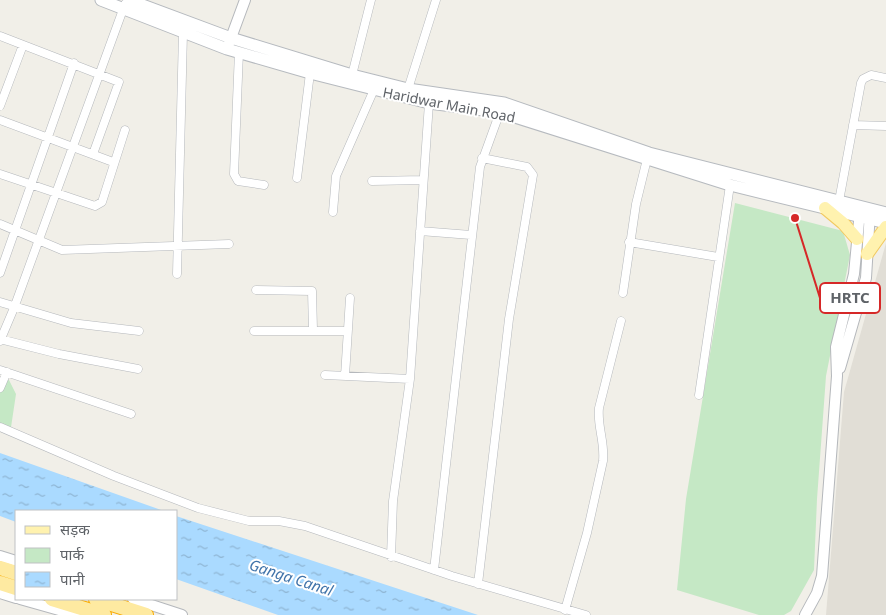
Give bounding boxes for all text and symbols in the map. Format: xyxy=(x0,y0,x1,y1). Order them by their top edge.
street label: Haridwar Main Road xyxy=(381,82,517,127)
callout: HRTC xyxy=(820,283,880,313)
text: HRTC xyxy=(830,287,870,307)
legend xyxy=(15,510,178,600)
text: सड़क xyxy=(60,519,90,539)
text: पार्क xyxy=(60,544,84,564)
water label: Ganga Canal xyxy=(247,554,337,600)
text: पानी xyxy=(60,569,86,589)

